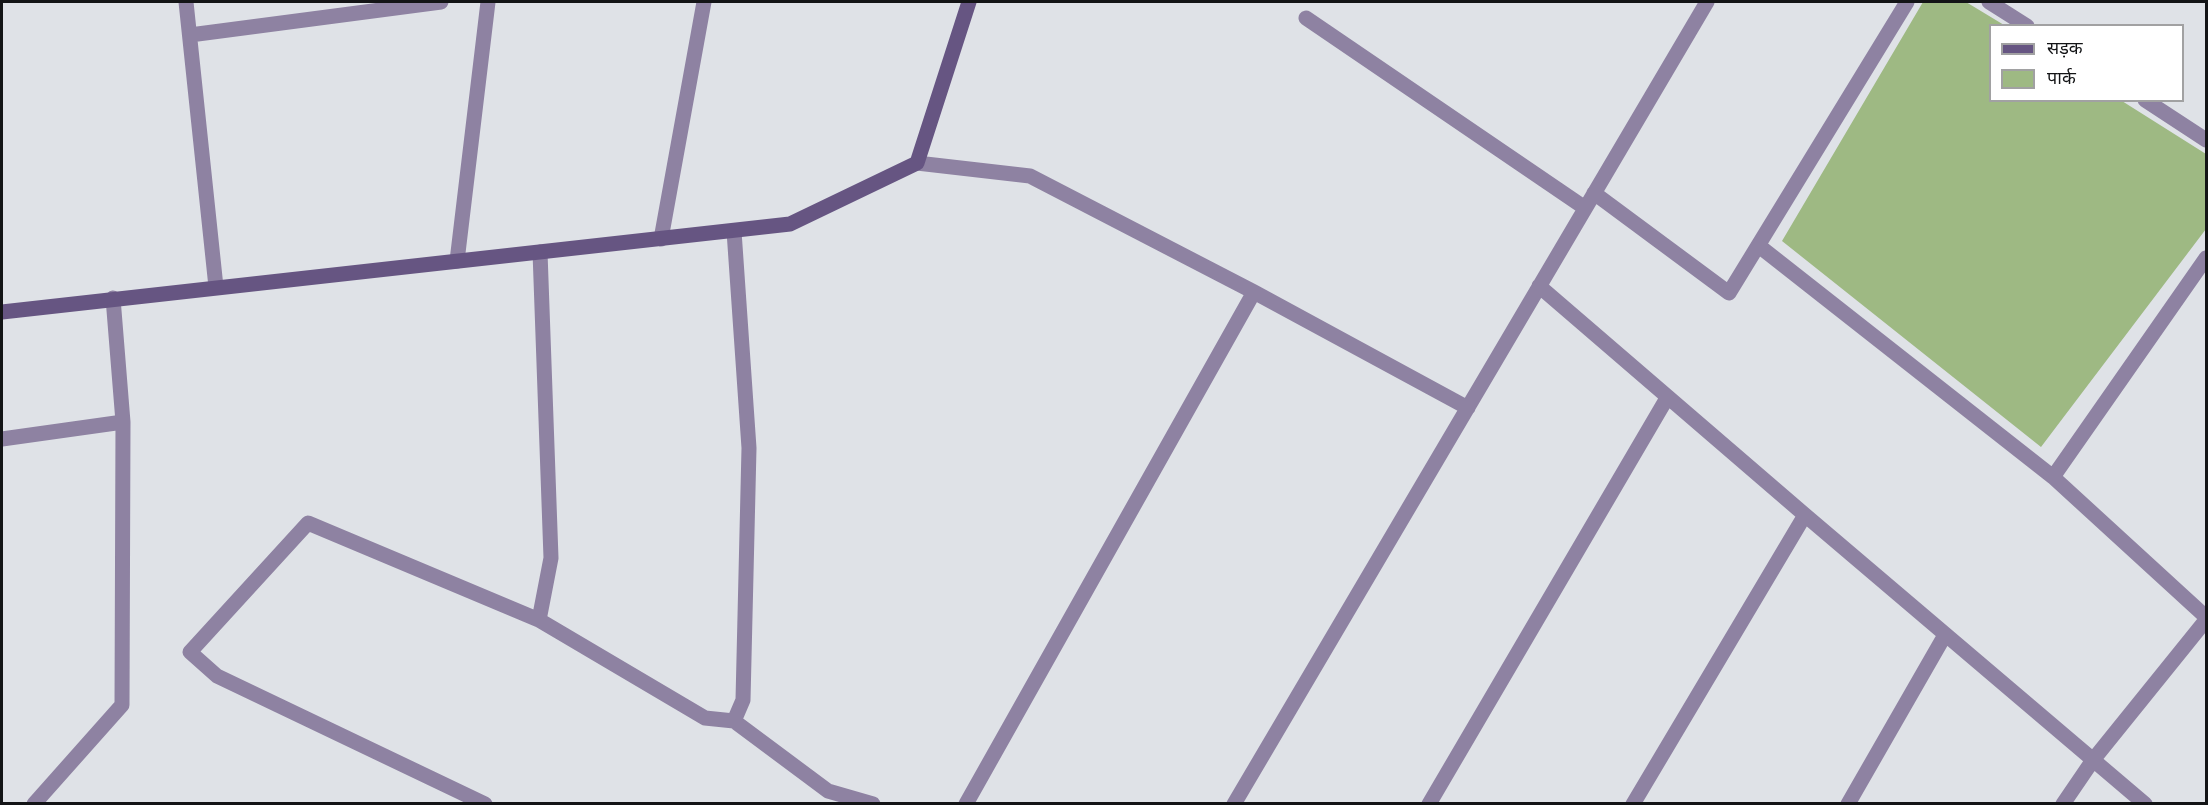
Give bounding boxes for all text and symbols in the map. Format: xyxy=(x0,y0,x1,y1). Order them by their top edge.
legend xyxy=(1989,24,2184,102)
text: सड़क xyxy=(2047,37,2083,59)
text: पार्क xyxy=(2047,67,2076,89)

